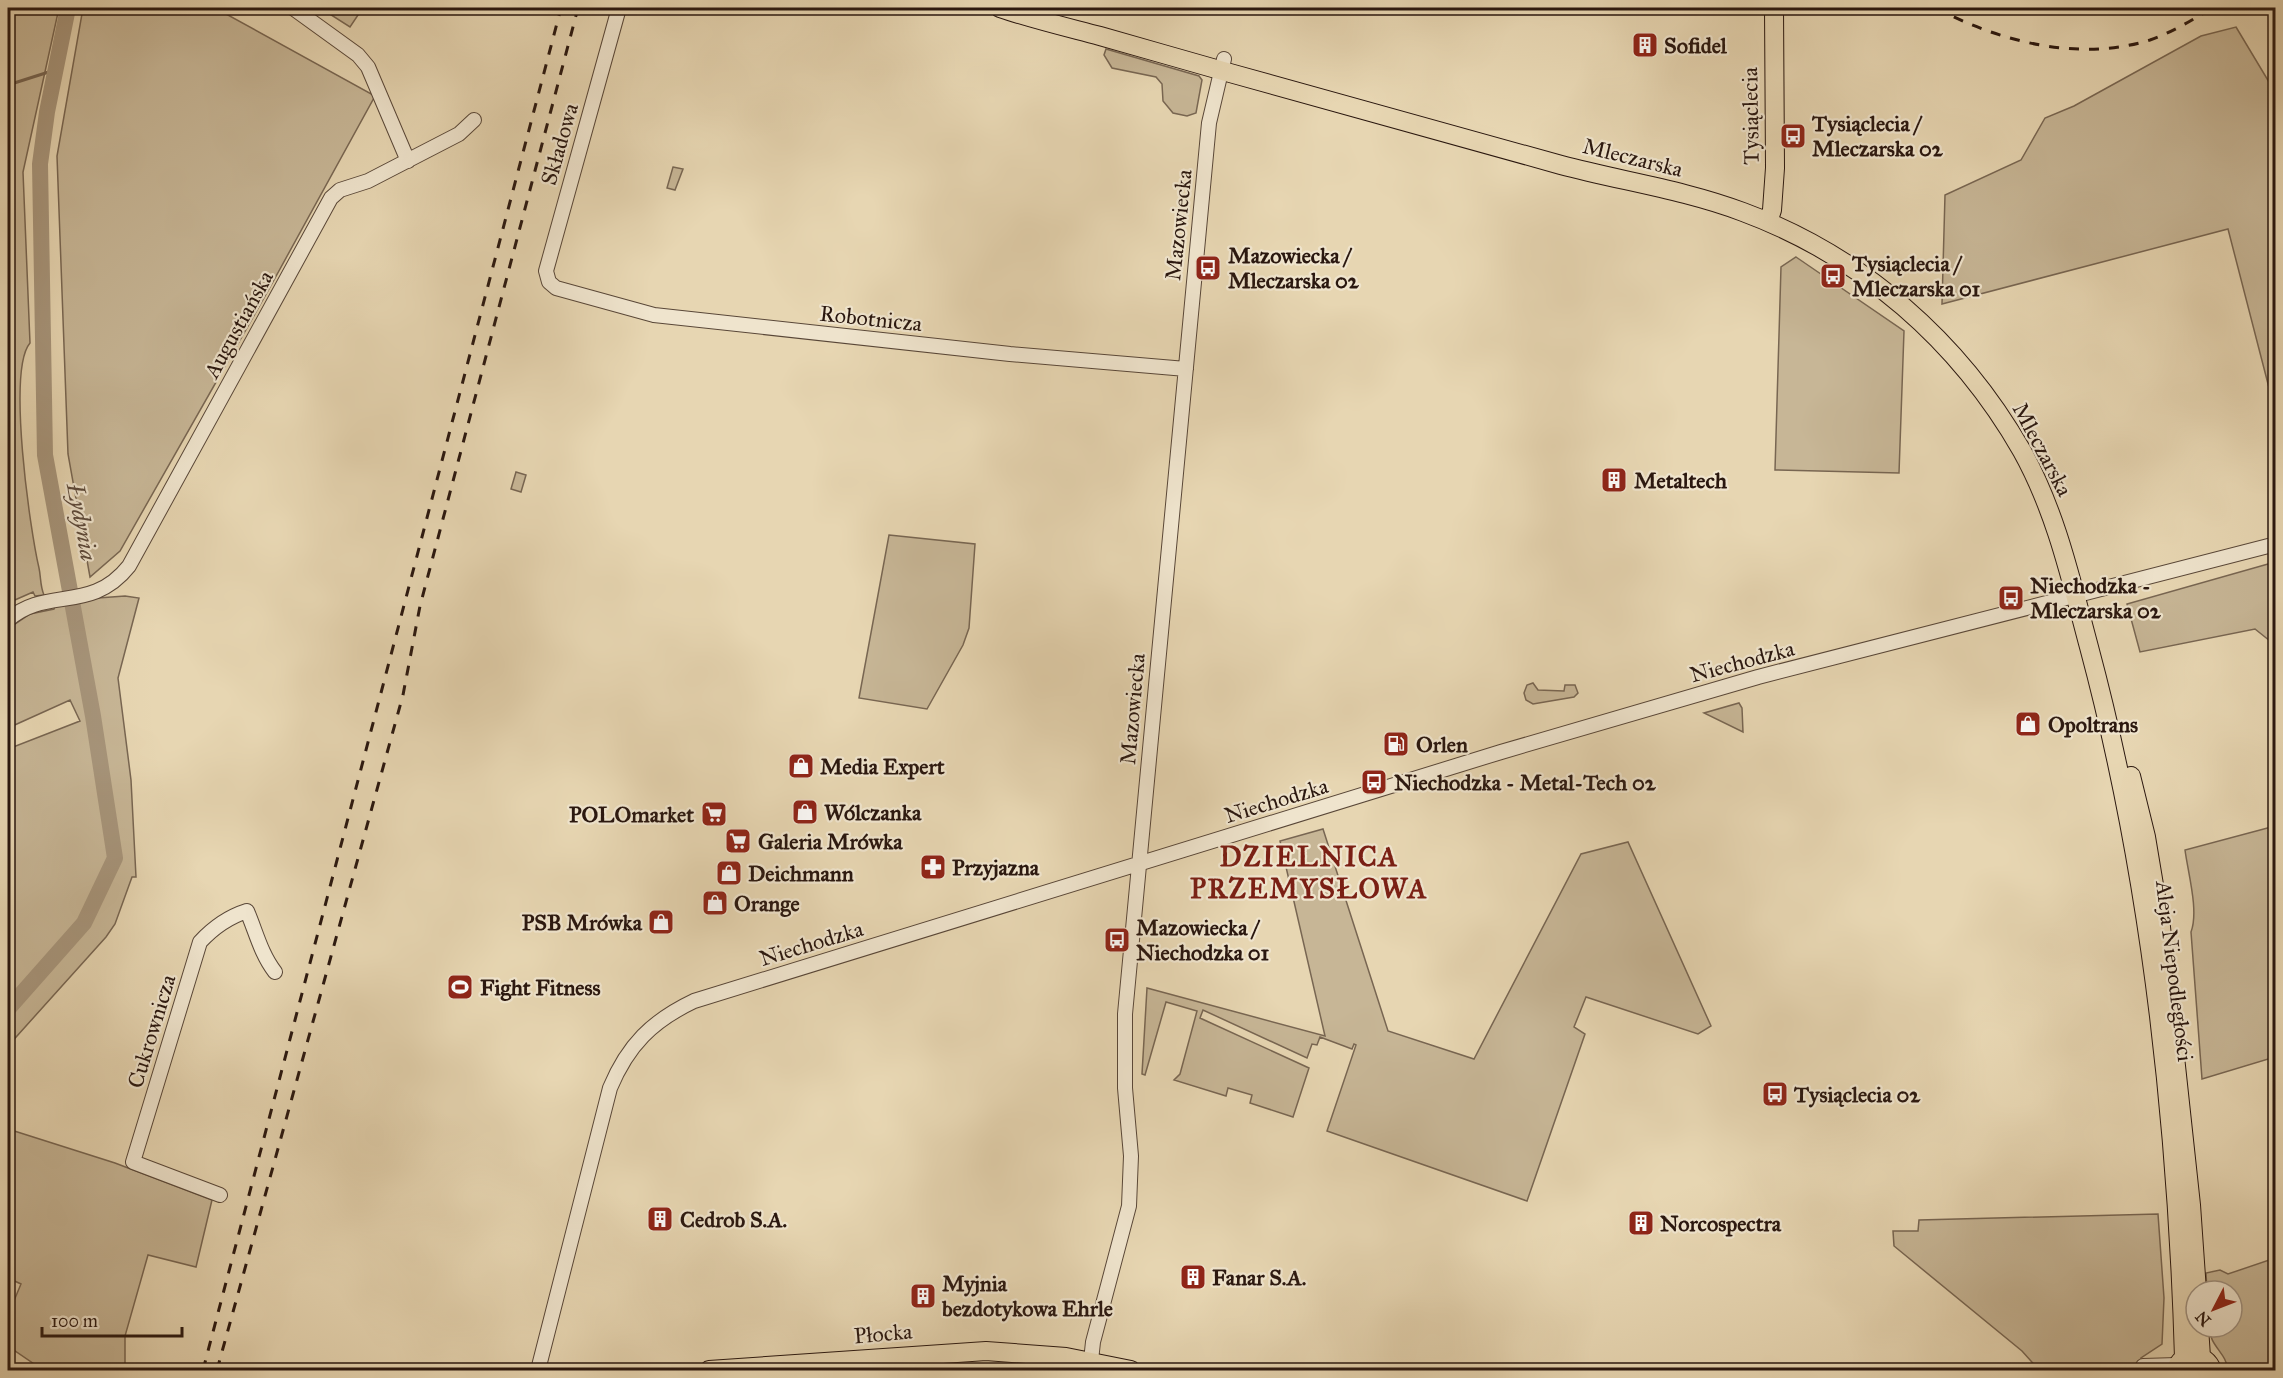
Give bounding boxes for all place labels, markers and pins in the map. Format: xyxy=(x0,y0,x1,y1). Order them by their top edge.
building icon: Sofidel xyxy=(1630,30,1660,60)
place label: Sofidel xyxy=(1664,32,1728,59)
place label: Tysiąclecia / Mleczarska 02 xyxy=(1811,110,1944,162)
bus stop icon: Tysiąclecia / Mleczarska 02 xyxy=(1778,121,1808,151)
place label: Mazowiecka / Mleczarska 02 xyxy=(1228,242,1360,294)
place label: Tysiąclecia / Mleczarska 01 xyxy=(1851,250,1981,302)
bus stop icon: Mazowiecka / Mleczarska 02 xyxy=(1193,253,1223,283)
bus stop icon: Tysiąclecia / Mleczarska 01 xyxy=(1818,261,1848,291)
building icon: Metaltech xyxy=(1599,465,1629,495)
place label: Metaltech xyxy=(1634,467,1728,494)
place label: Niechodzka - Mleczarska 02 xyxy=(2030,572,2162,624)
bus stop icon: Niechodzka - Mleczarska 02 xyxy=(1996,583,2026,613)
shop icon: Opoltrans xyxy=(2013,709,2043,739)
place label: Opoltrans xyxy=(2048,711,2138,738)
fuel station icon: Orlen xyxy=(1381,729,1411,759)
place label: Orlen xyxy=(1416,731,1468,758)
shop icon: Media Expert xyxy=(786,751,816,781)
place label: Media Expert xyxy=(820,753,945,780)
bus stop icon: Niechodzka - Metal-Tech 02 xyxy=(1359,767,1389,797)
place label: Niechodzka - Metal-Tech 02 xyxy=(1394,769,1657,796)
shop icon: Wólczanka xyxy=(790,797,820,827)
supermarket icon: POLOmarket xyxy=(699,799,729,829)
place label: Wólczanka xyxy=(824,799,922,826)
place label: POLOmarket xyxy=(569,801,694,828)
supermarket icon: Galeria Mrówka xyxy=(723,826,753,856)
place label: Galeria Mrówka xyxy=(758,828,903,855)
pharmacy icon: Przyjazna xyxy=(918,852,948,882)
place label: Przyjazna xyxy=(952,854,1040,881)
shop icon: Deichmann xyxy=(714,858,744,888)
place label: Deichmann xyxy=(748,860,854,887)
shop icon: Orange xyxy=(700,888,730,918)
place label: Orange xyxy=(734,890,800,917)
shop icon: PSB Mrówka xyxy=(646,907,676,937)
place label: PSB Mrówka xyxy=(522,909,643,936)
place label: Mazowiecka / Niechodzka 01 xyxy=(1136,914,1269,966)
bus stop icon: Mazowiecka / Niechodzka 01 xyxy=(1102,925,1132,955)
sports icon: Fight Fitness xyxy=(445,972,475,1002)
place label: Fight Fitness xyxy=(480,974,601,1001)
bus stop icon: Tysiąclecia 02 xyxy=(1760,1079,1790,1109)
place label: Tysiąclecia 02 xyxy=(1793,1081,1921,1108)
building icon: Cedrob S.A. xyxy=(645,1204,675,1234)
place label: Cedrob S.A. xyxy=(680,1206,787,1233)
building icon: Norcospectra xyxy=(1626,1208,1656,1238)
place label: Norcospectra xyxy=(1660,1210,1782,1237)
building icon: Fanar S.A. xyxy=(1178,1262,1208,1292)
place label: Fanar S.A. xyxy=(1212,1264,1306,1291)
place label: Myjnia bezdotykowa Ehrle xyxy=(941,1270,1113,1322)
building icon: Myjnia bezdotykowa Ehrle xyxy=(908,1281,938,1311)

